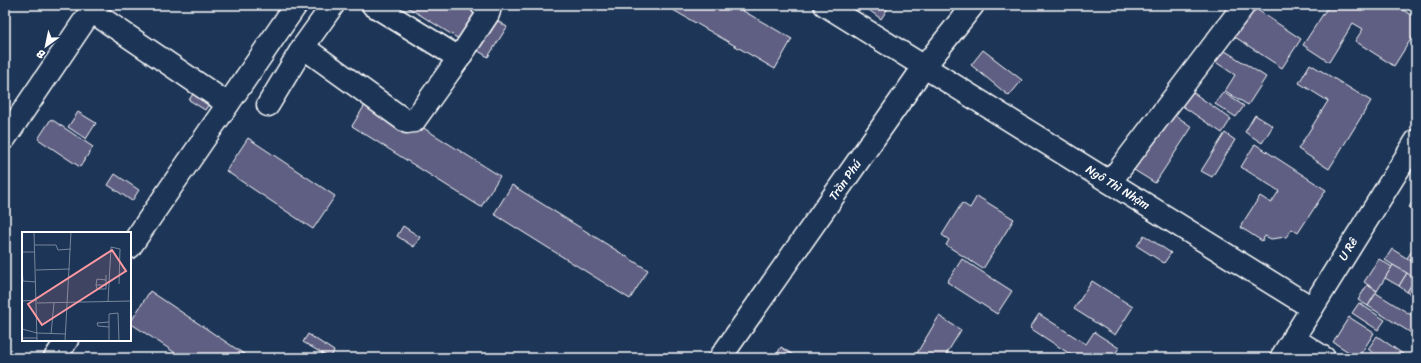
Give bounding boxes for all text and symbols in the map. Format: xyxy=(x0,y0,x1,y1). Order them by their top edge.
north arrow xyxy=(26,26,66,66)
text: B xyxy=(33,44,49,64)
street label: Trần Phú xyxy=(823,154,868,205)
street label: Ngô Thì Nhậm xyxy=(1081,158,1155,216)
inset map xyxy=(22,232,131,341)
street label: U Rê xyxy=(1332,233,1364,265)

